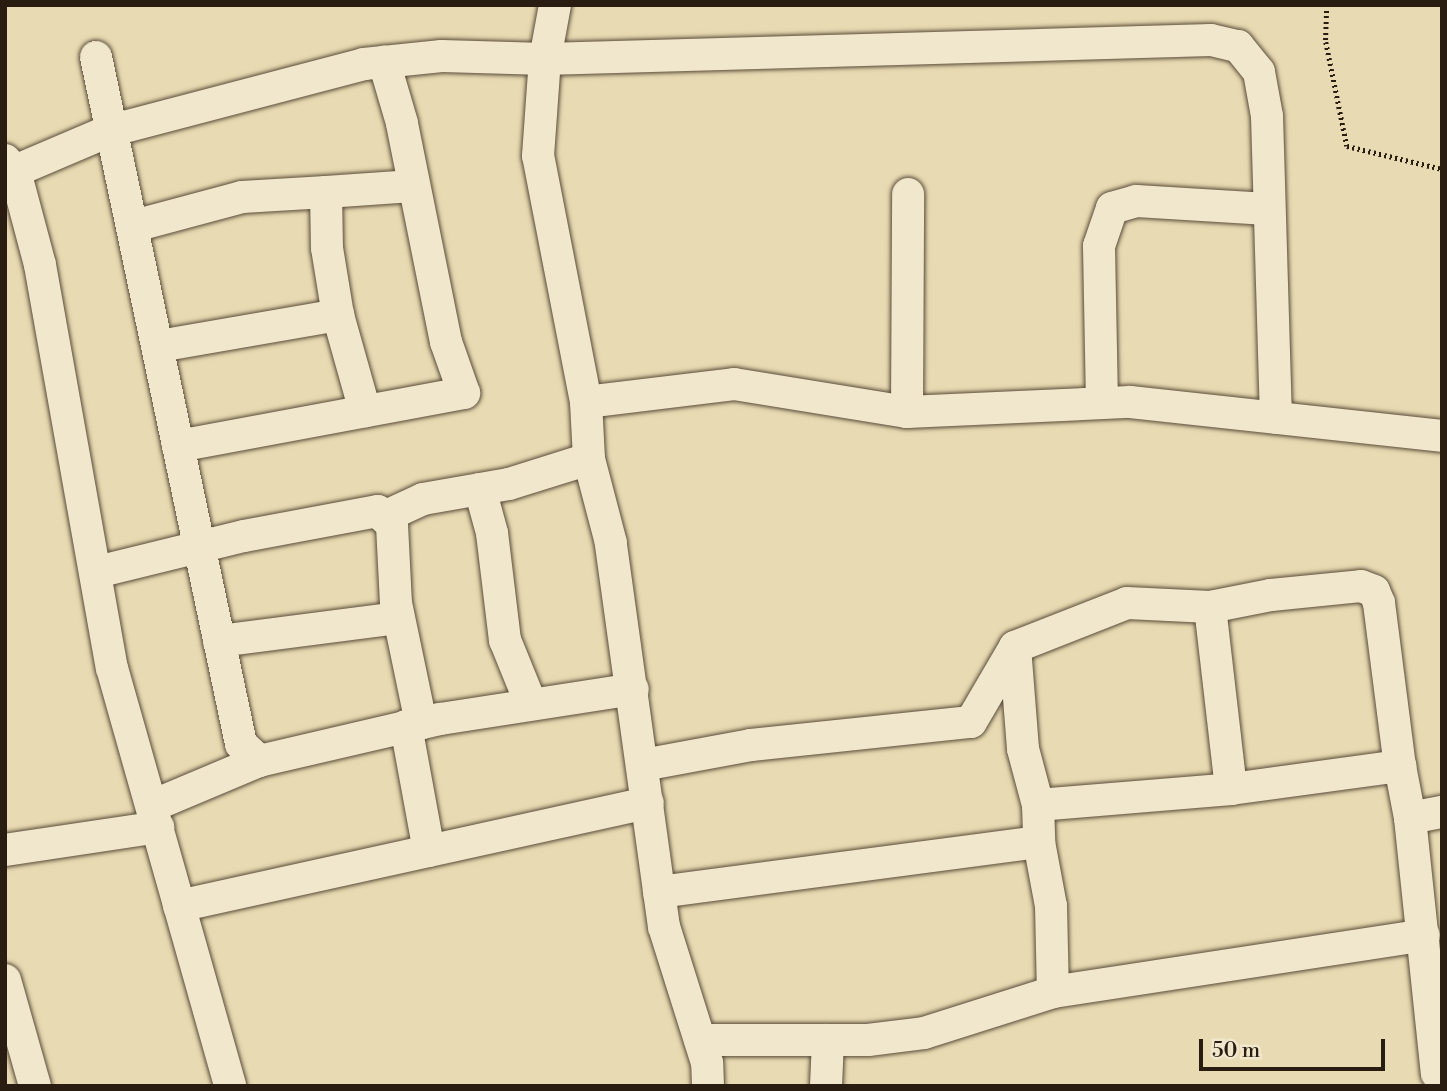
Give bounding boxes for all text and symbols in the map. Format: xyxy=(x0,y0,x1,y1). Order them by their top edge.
scale bar xyxy=(1202,1024,1388,1068)
text: 50 m xyxy=(1212,1038,1260,1064)

